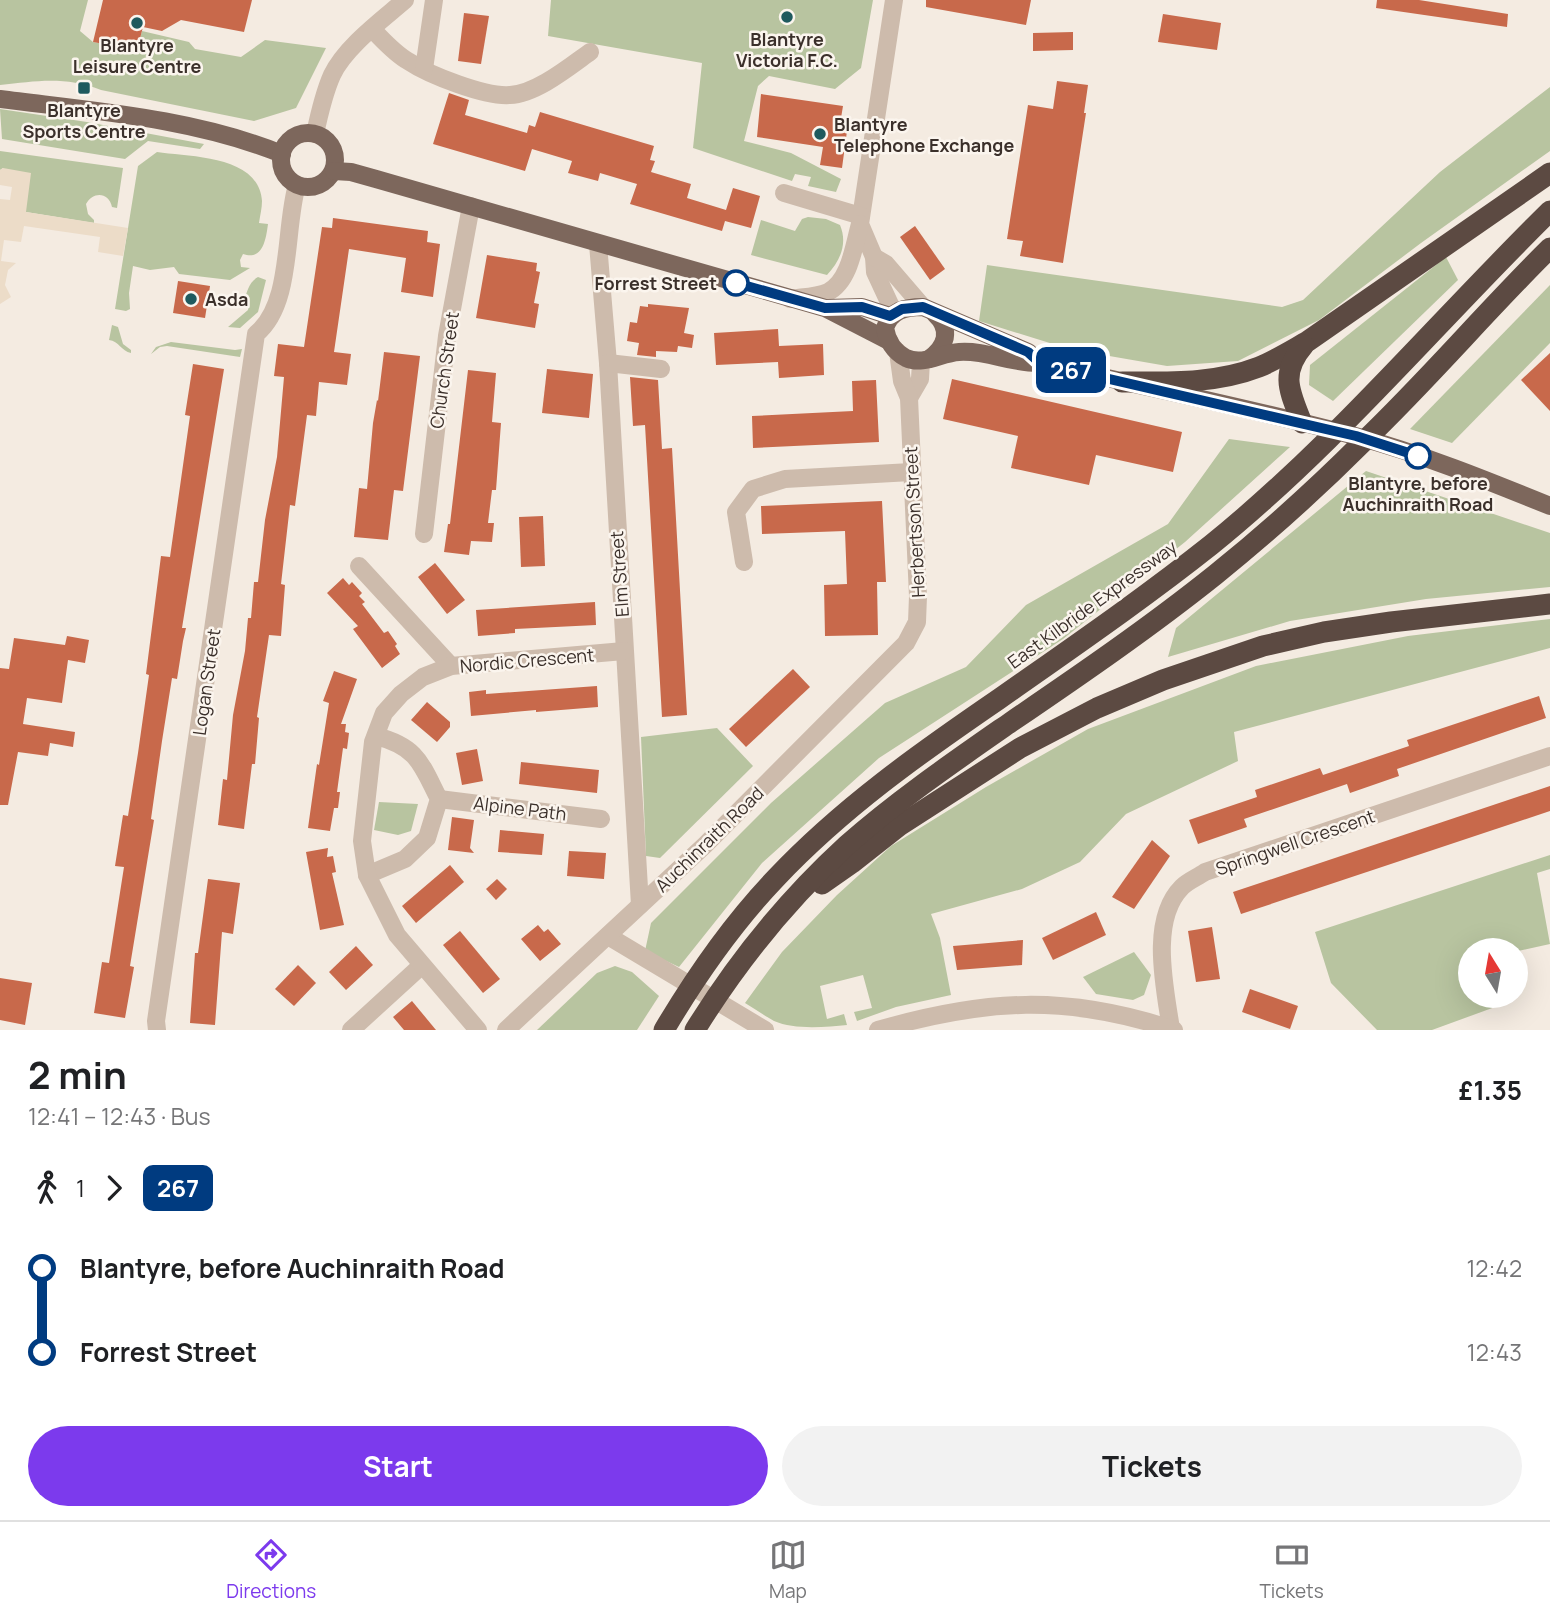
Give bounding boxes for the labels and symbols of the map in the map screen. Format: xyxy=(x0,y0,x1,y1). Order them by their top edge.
marker: Blantyre Victoria F.C. xyxy=(779,9,795,25)
marker: Blantyre Leisure Centre xyxy=(129,15,145,31)
place label: Blantyre Victoria F.C. xyxy=(736,27,838,72)
place label: Blantyre Leisure Centre xyxy=(73,33,202,78)
marker: Blantyre Sports Centre xyxy=(76,80,92,96)
place label: Blantyre Sports Centre xyxy=(22,98,146,143)
place label: Blantyre Telephone Exchange xyxy=(834,112,1014,157)
marker: Blantyre Telephone Exchange xyxy=(812,126,828,142)
marker: Forrest Street xyxy=(723,270,749,296)
place label: Forrest Street xyxy=(594,271,717,295)
place label: Asda xyxy=(205,287,248,311)
marker: Asda xyxy=(183,291,199,307)
street label: Church Street xyxy=(424,310,464,430)
line badge: 267 xyxy=(1031,347,1111,393)
marker: Blantyre, before Auchinraith Road xyxy=(1405,443,1431,469)
street label: Herbertson Street xyxy=(898,446,930,598)
place label: Blantyre, before Auchinraith Road xyxy=(1343,471,1493,516)
street label: Elm Street xyxy=(604,530,634,618)
street label: East Kilbride Expressway xyxy=(1003,534,1182,674)
street label: Logan Street xyxy=(187,627,225,737)
street label: Nordic Crescent xyxy=(459,642,595,678)
street label: Auchinraith Road xyxy=(650,781,768,897)
street label: Alpine Path xyxy=(472,790,568,826)
street label: Springwell Crescent xyxy=(1212,804,1378,880)
north arrow xyxy=(1458,938,1528,1008)

